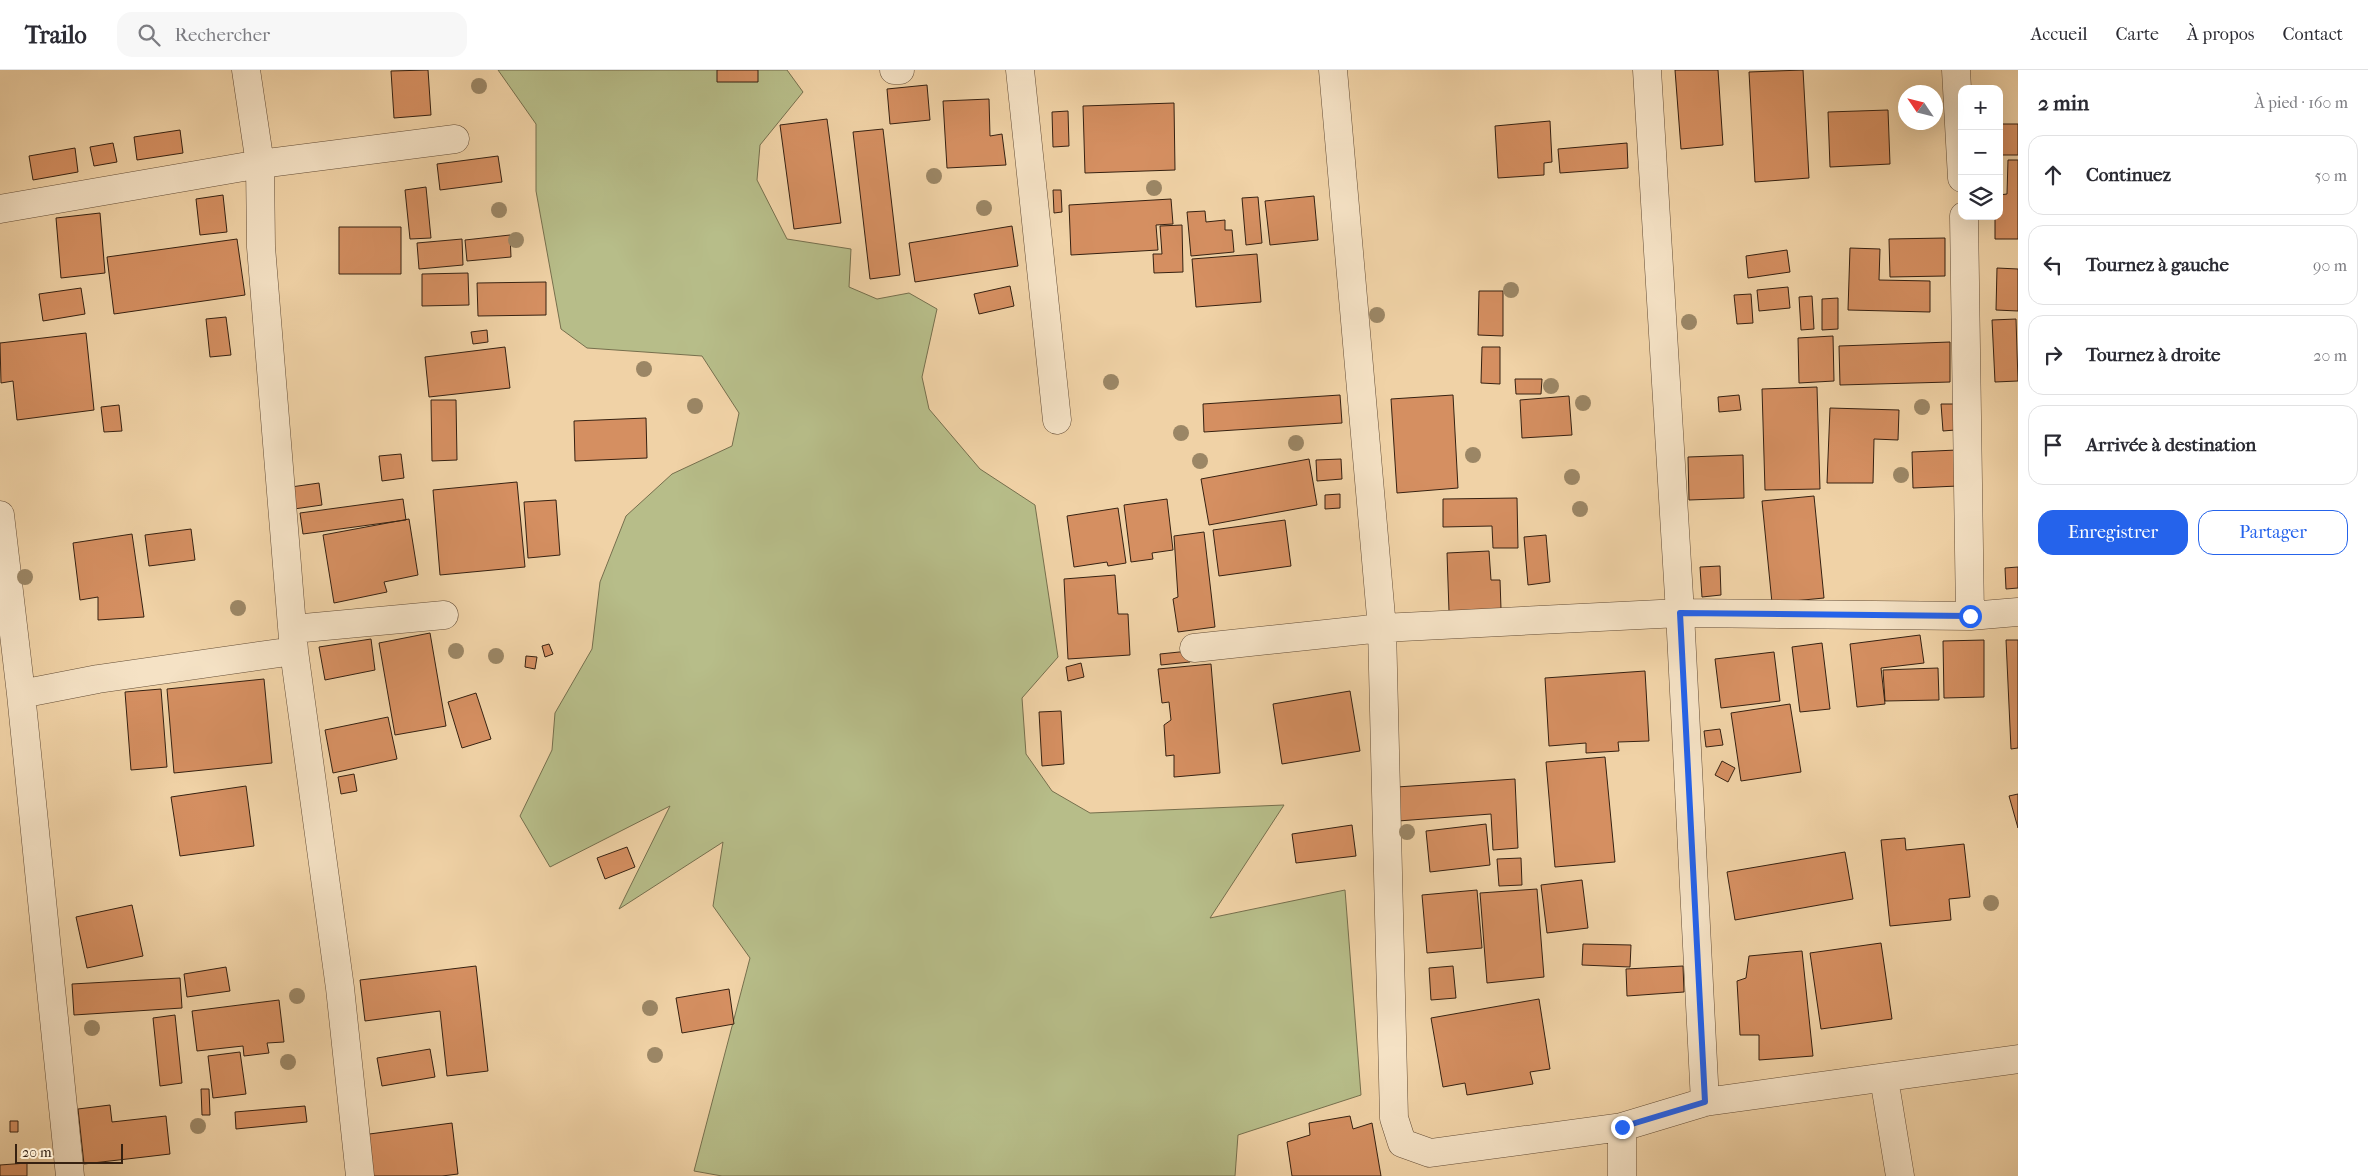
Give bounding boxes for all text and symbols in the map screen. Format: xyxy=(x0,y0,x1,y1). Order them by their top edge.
search box xyxy=(117,12,467,57)
text: Trailo xyxy=(25,21,87,49)
icon: search xyxy=(135,21,163,49)
text: Rechercher xyxy=(175,24,270,46)
text: Accueil xyxy=(2031,24,2088,45)
text: Carte xyxy=(2116,24,2159,45)
text: À propos xyxy=(2187,24,2254,45)
text: Contact xyxy=(2282,24,2343,45)
north arrow xyxy=(1898,85,1943,130)
map controls xyxy=(1958,85,2003,220)
button: + xyxy=(1958,85,2003,130)
text: 2 min xyxy=(2038,91,2089,115)
text: À pied · 160 m xyxy=(2254,93,2348,112)
button: − xyxy=(1958,130,2003,175)
icon: ahead xyxy=(2039,161,2067,189)
text: Continuez xyxy=(2086,164,2171,186)
text: 50 m xyxy=(2315,166,2347,185)
button: layers xyxy=(1958,175,2003,220)
icon: left xyxy=(2039,251,2067,279)
text: Tournez à gauche xyxy=(2086,254,2229,276)
text: 90 m xyxy=(2313,256,2347,275)
icon: right xyxy=(2039,341,2067,369)
text: Tournez à droite xyxy=(2086,344,2220,366)
text: 20 m xyxy=(2313,346,2347,365)
icon: arrive xyxy=(2039,431,2067,459)
text: Arrivée à destination xyxy=(2086,434,2256,456)
button: Enregistrer xyxy=(2038,510,2188,555)
button: Partager xyxy=(2198,510,2348,555)
route start xyxy=(1959,605,1982,628)
route end xyxy=(1611,1116,1634,1139)
scale bar xyxy=(15,1141,122,1164)
text: 20 m xyxy=(22,1144,52,1161)

